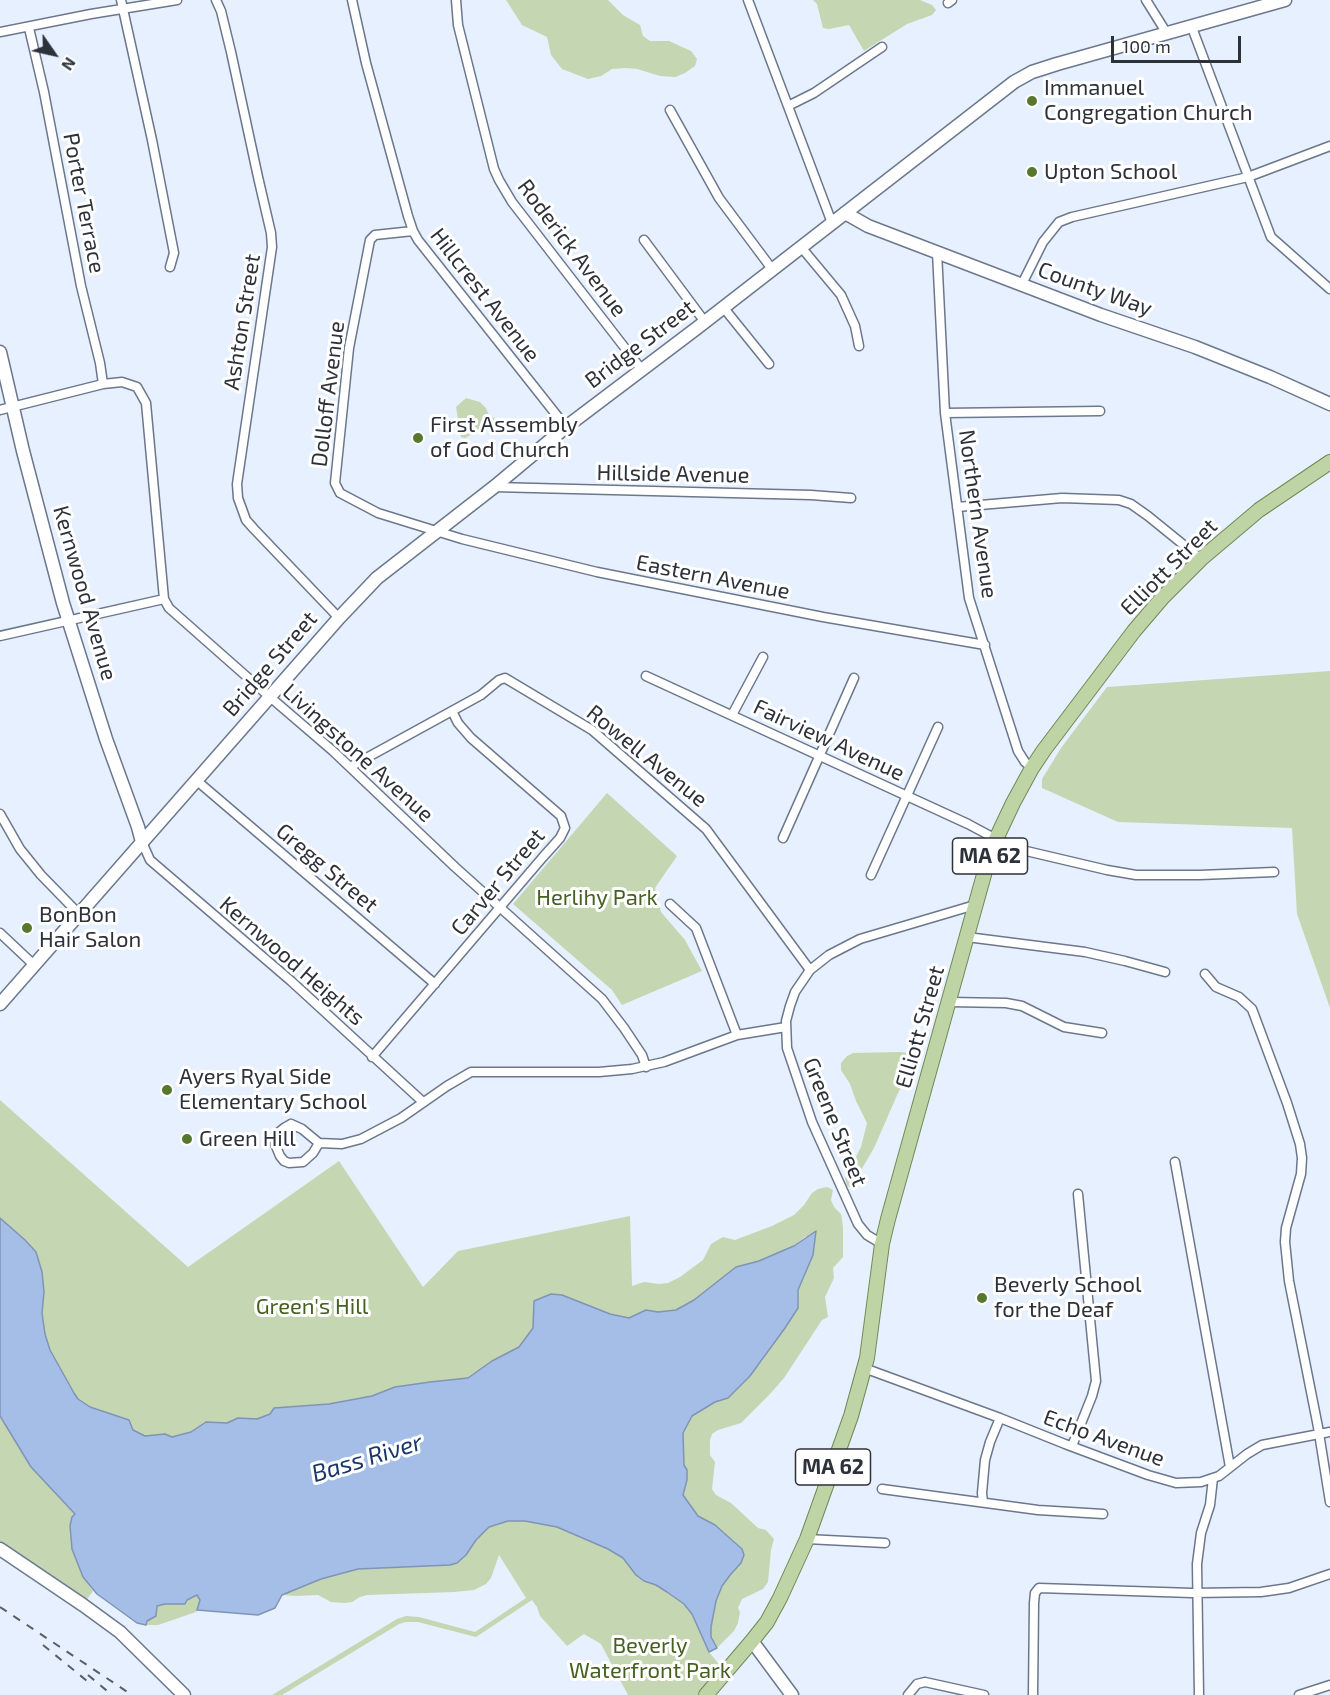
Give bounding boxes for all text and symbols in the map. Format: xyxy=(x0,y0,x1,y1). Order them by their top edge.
north arrow xyxy=(24,24,84,84)
scale bar xyxy=(1114,24,1244,62)
text: 100 m xyxy=(1122,35,1171,57)
text: N xyxy=(58,54,80,74)
place label: Immanuel Congregation Church xyxy=(1044,75,1253,126)
marker: Immanuel Congregation Church xyxy=(1025,94,1039,108)
street label: Porter Terrace xyxy=(57,131,111,275)
place label: Upton School xyxy=(1044,159,1177,185)
marker: Upton School xyxy=(1025,165,1039,179)
street label: Roderick Avenue xyxy=(512,174,632,322)
street label: Hillcrest Avenue xyxy=(425,223,545,367)
street label: Ashton Street xyxy=(218,252,266,392)
street label: County Way xyxy=(1034,256,1156,322)
street label: Bridge Street xyxy=(580,294,700,394)
street label: Dolloff Avenue xyxy=(306,319,350,469)
place label: First Assembly of God Church xyxy=(430,412,578,464)
street label: Northern Avenue xyxy=(953,428,1003,600)
marker: First Assembly of God Church xyxy=(411,431,425,445)
street label: Hillside Avenue xyxy=(596,459,750,489)
street label: Kernwood Avenue xyxy=(47,503,123,683)
street label: Elliott Street xyxy=(1115,513,1223,621)
street label: Eastern Avenue xyxy=(634,549,792,605)
street label: Bridge Street xyxy=(217,606,323,722)
street label: Livingstone Avenue xyxy=(277,678,439,828)
street label: Fairview Avenue xyxy=(749,694,909,786)
street label: Rowell Avenue xyxy=(581,699,713,813)
street label: Gregg Street xyxy=(271,818,383,918)
street label: Carver Street xyxy=(446,823,550,941)
road number: MA 62 xyxy=(952,838,1028,874)
park label: Herlihy Park xyxy=(536,885,658,911)
street label: Kernwood Heights xyxy=(214,891,370,1031)
place label: BonBon Hair Salon xyxy=(39,902,141,954)
marker: BonBon Hair Salon xyxy=(20,921,34,935)
street label: Elliott Street xyxy=(890,963,950,1091)
street label: Greene Street xyxy=(797,1054,873,1190)
place label: Ayers Ryal Side Elementary School xyxy=(179,1064,367,1116)
marker: Ayers Ryal Side Elementary School xyxy=(160,1083,174,1097)
place label: Green Hill xyxy=(199,1126,296,1152)
marker: Green Hill xyxy=(180,1132,194,1146)
place label: Beverly School for the Deaf xyxy=(994,1272,1142,1324)
marker: Beverly School for the Deaf xyxy=(975,1291,989,1305)
park label: Green's Hill xyxy=(256,1294,368,1320)
street label: Echo Avenue xyxy=(1040,1404,1168,1472)
water label: Bass River xyxy=(308,1428,426,1488)
road number: MA 62 xyxy=(796,1449,870,1485)
park label: Beverly Waterfront Park xyxy=(569,1633,731,1684)

